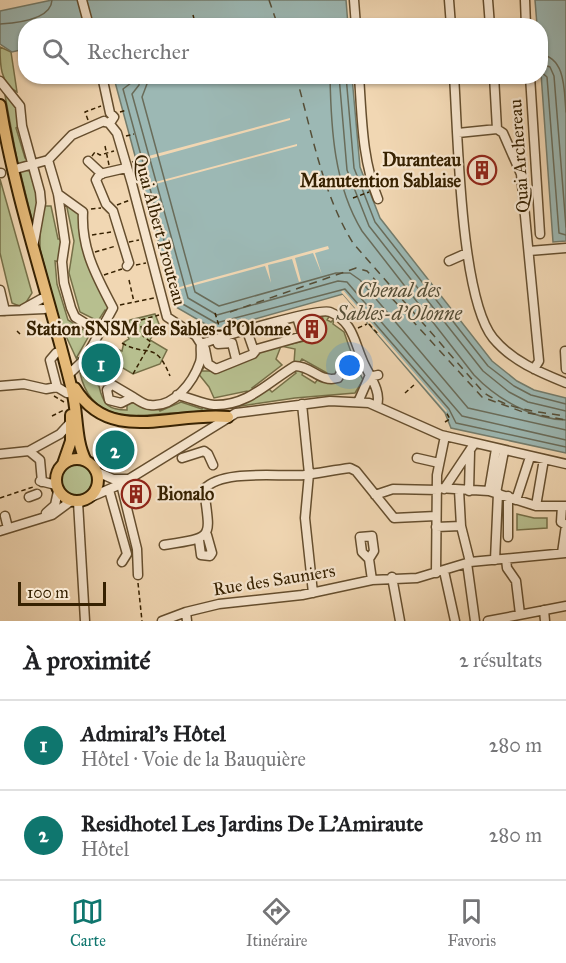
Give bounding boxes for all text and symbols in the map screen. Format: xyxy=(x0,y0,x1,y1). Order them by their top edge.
search box xyxy=(18,18,548,84)
icon: search xyxy=(39,35,72,68)
text: Rechercher xyxy=(87,38,189,65)
street label: Quai Archereau xyxy=(504,98,534,214)
place label: Duranteau Manutention Sablaise xyxy=(300,149,462,192)
street label: Quai Albert Prouteau xyxy=(129,152,191,308)
building icon: Duranteau Manutention Sablaise xyxy=(466,154,498,186)
water label: Chenal des Sables-d'Olonne xyxy=(335,278,462,325)
building icon: Station SNSM des Sables-d'Olonne xyxy=(296,313,328,345)
place label: Station SNSM des Sables-d'Olonne xyxy=(26,318,292,340)
pin: 1 xyxy=(82,340,120,386)
your location xyxy=(335,351,364,380)
pin: 2 xyxy=(96,428,134,472)
building icon: Bionalo xyxy=(120,478,152,510)
place label: Bionalo xyxy=(157,483,214,505)
street label: Rue des Sauniers xyxy=(211,559,337,601)
scale bar xyxy=(18,579,106,606)
text: 100 m xyxy=(27,583,69,602)
text: À proximité xyxy=(24,644,150,676)
text: 2 résultats xyxy=(459,648,542,672)
text: Admiral's Hôtel xyxy=(81,720,226,747)
text: 1 xyxy=(40,733,47,757)
text: 280 m xyxy=(489,733,542,757)
text: Hôtel · Voie de la Bauquière xyxy=(81,747,306,771)
text: Residhotel Les Jardins De L’Amiraute xyxy=(81,810,423,837)
text: 2 xyxy=(39,823,48,847)
text: 280 m xyxy=(489,823,542,847)
text: Hôtel xyxy=(81,837,129,861)
tab: Carte xyxy=(70,895,106,950)
tab: Itinéraire xyxy=(246,895,307,950)
tab: Favoris xyxy=(447,895,496,950)

